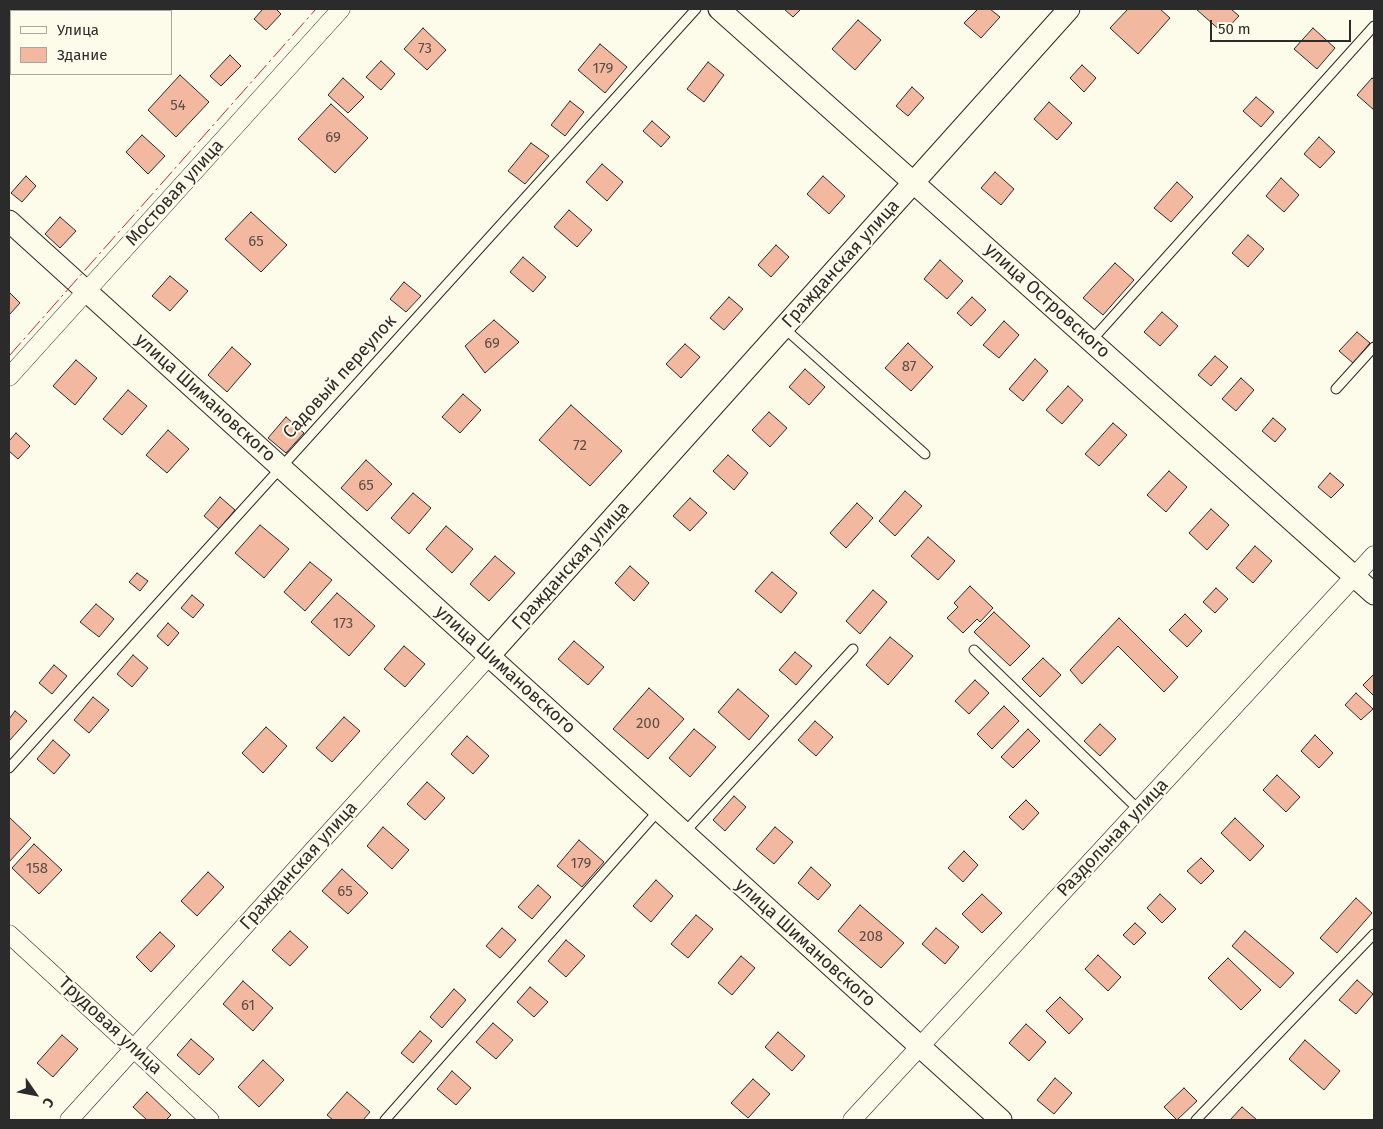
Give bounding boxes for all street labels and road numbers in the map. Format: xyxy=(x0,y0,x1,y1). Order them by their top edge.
street label: Мостовая улица xyxy=(122,135,228,251)
street label: Гражданская улица xyxy=(778,195,904,333)
street label: улица Островского xyxy=(980,239,1114,363)
street label: Садовый переулок xyxy=(279,311,401,443)
street label: улица Шимановского xyxy=(130,329,280,467)
street label: Гражданская улица xyxy=(508,497,634,635)
street label: улица Шимановского xyxy=(430,601,580,739)
street label: Раздольная улица xyxy=(1053,775,1173,901)
street label: Гражданская улица xyxy=(236,797,362,935)
street label: улица Шимановского xyxy=(730,874,880,1012)
street label: Трудовая улица xyxy=(54,973,166,1079)

